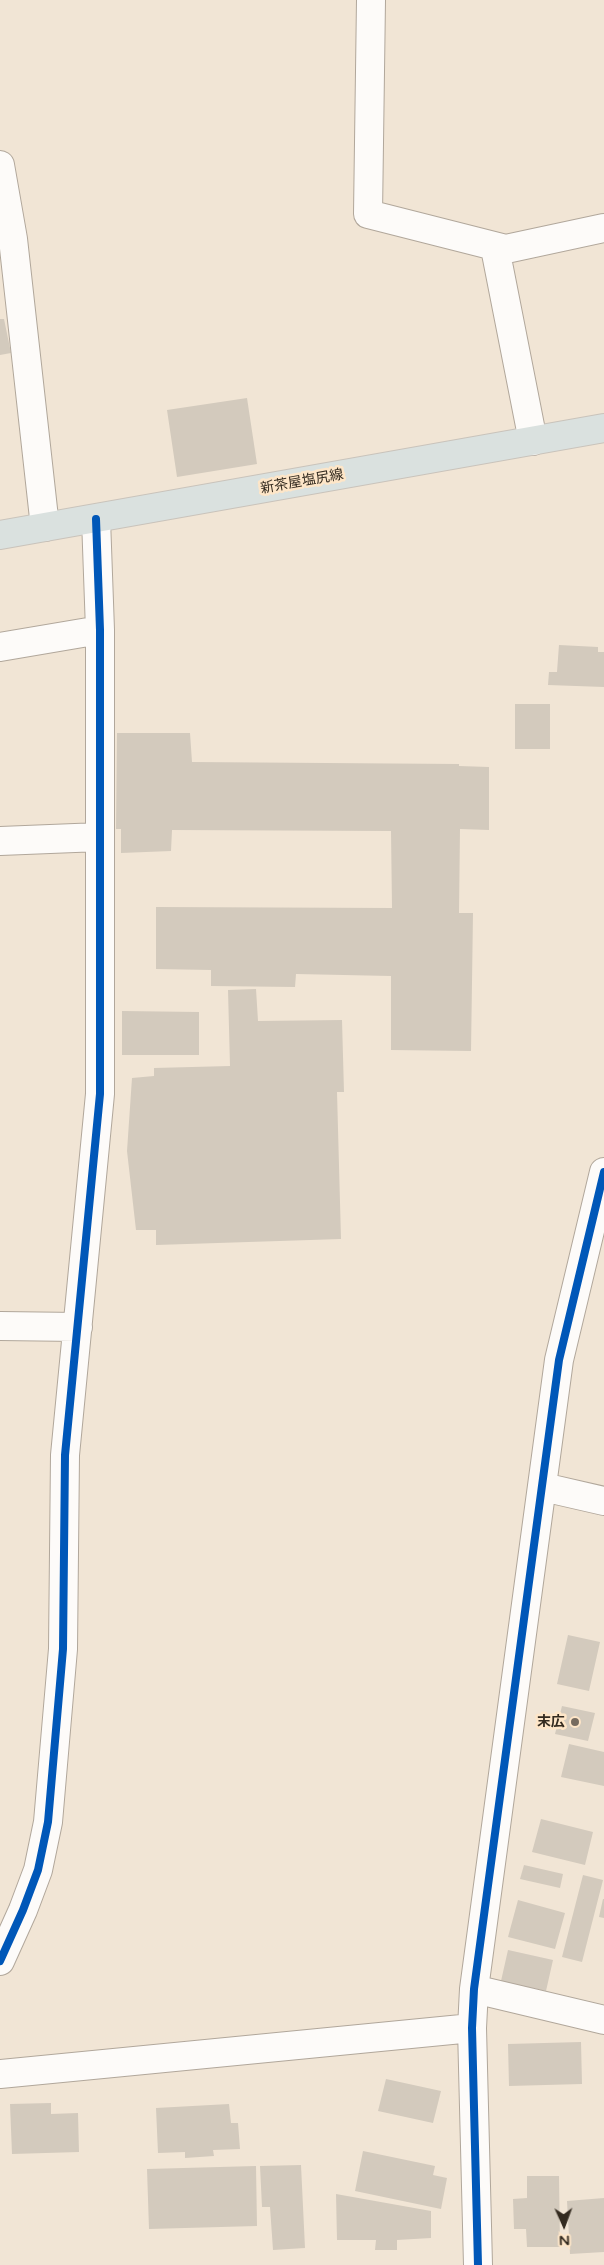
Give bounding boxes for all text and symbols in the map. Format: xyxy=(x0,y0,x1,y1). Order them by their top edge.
street label: 新茶屋塩尻線 xyxy=(259,466,345,498)
place label: 末広 xyxy=(537,1714,565,1730)
marker: 末広 xyxy=(569,1716,581,1728)
north arrow xyxy=(539,2200,589,2250)
text: N xyxy=(559,2232,570,2249)

